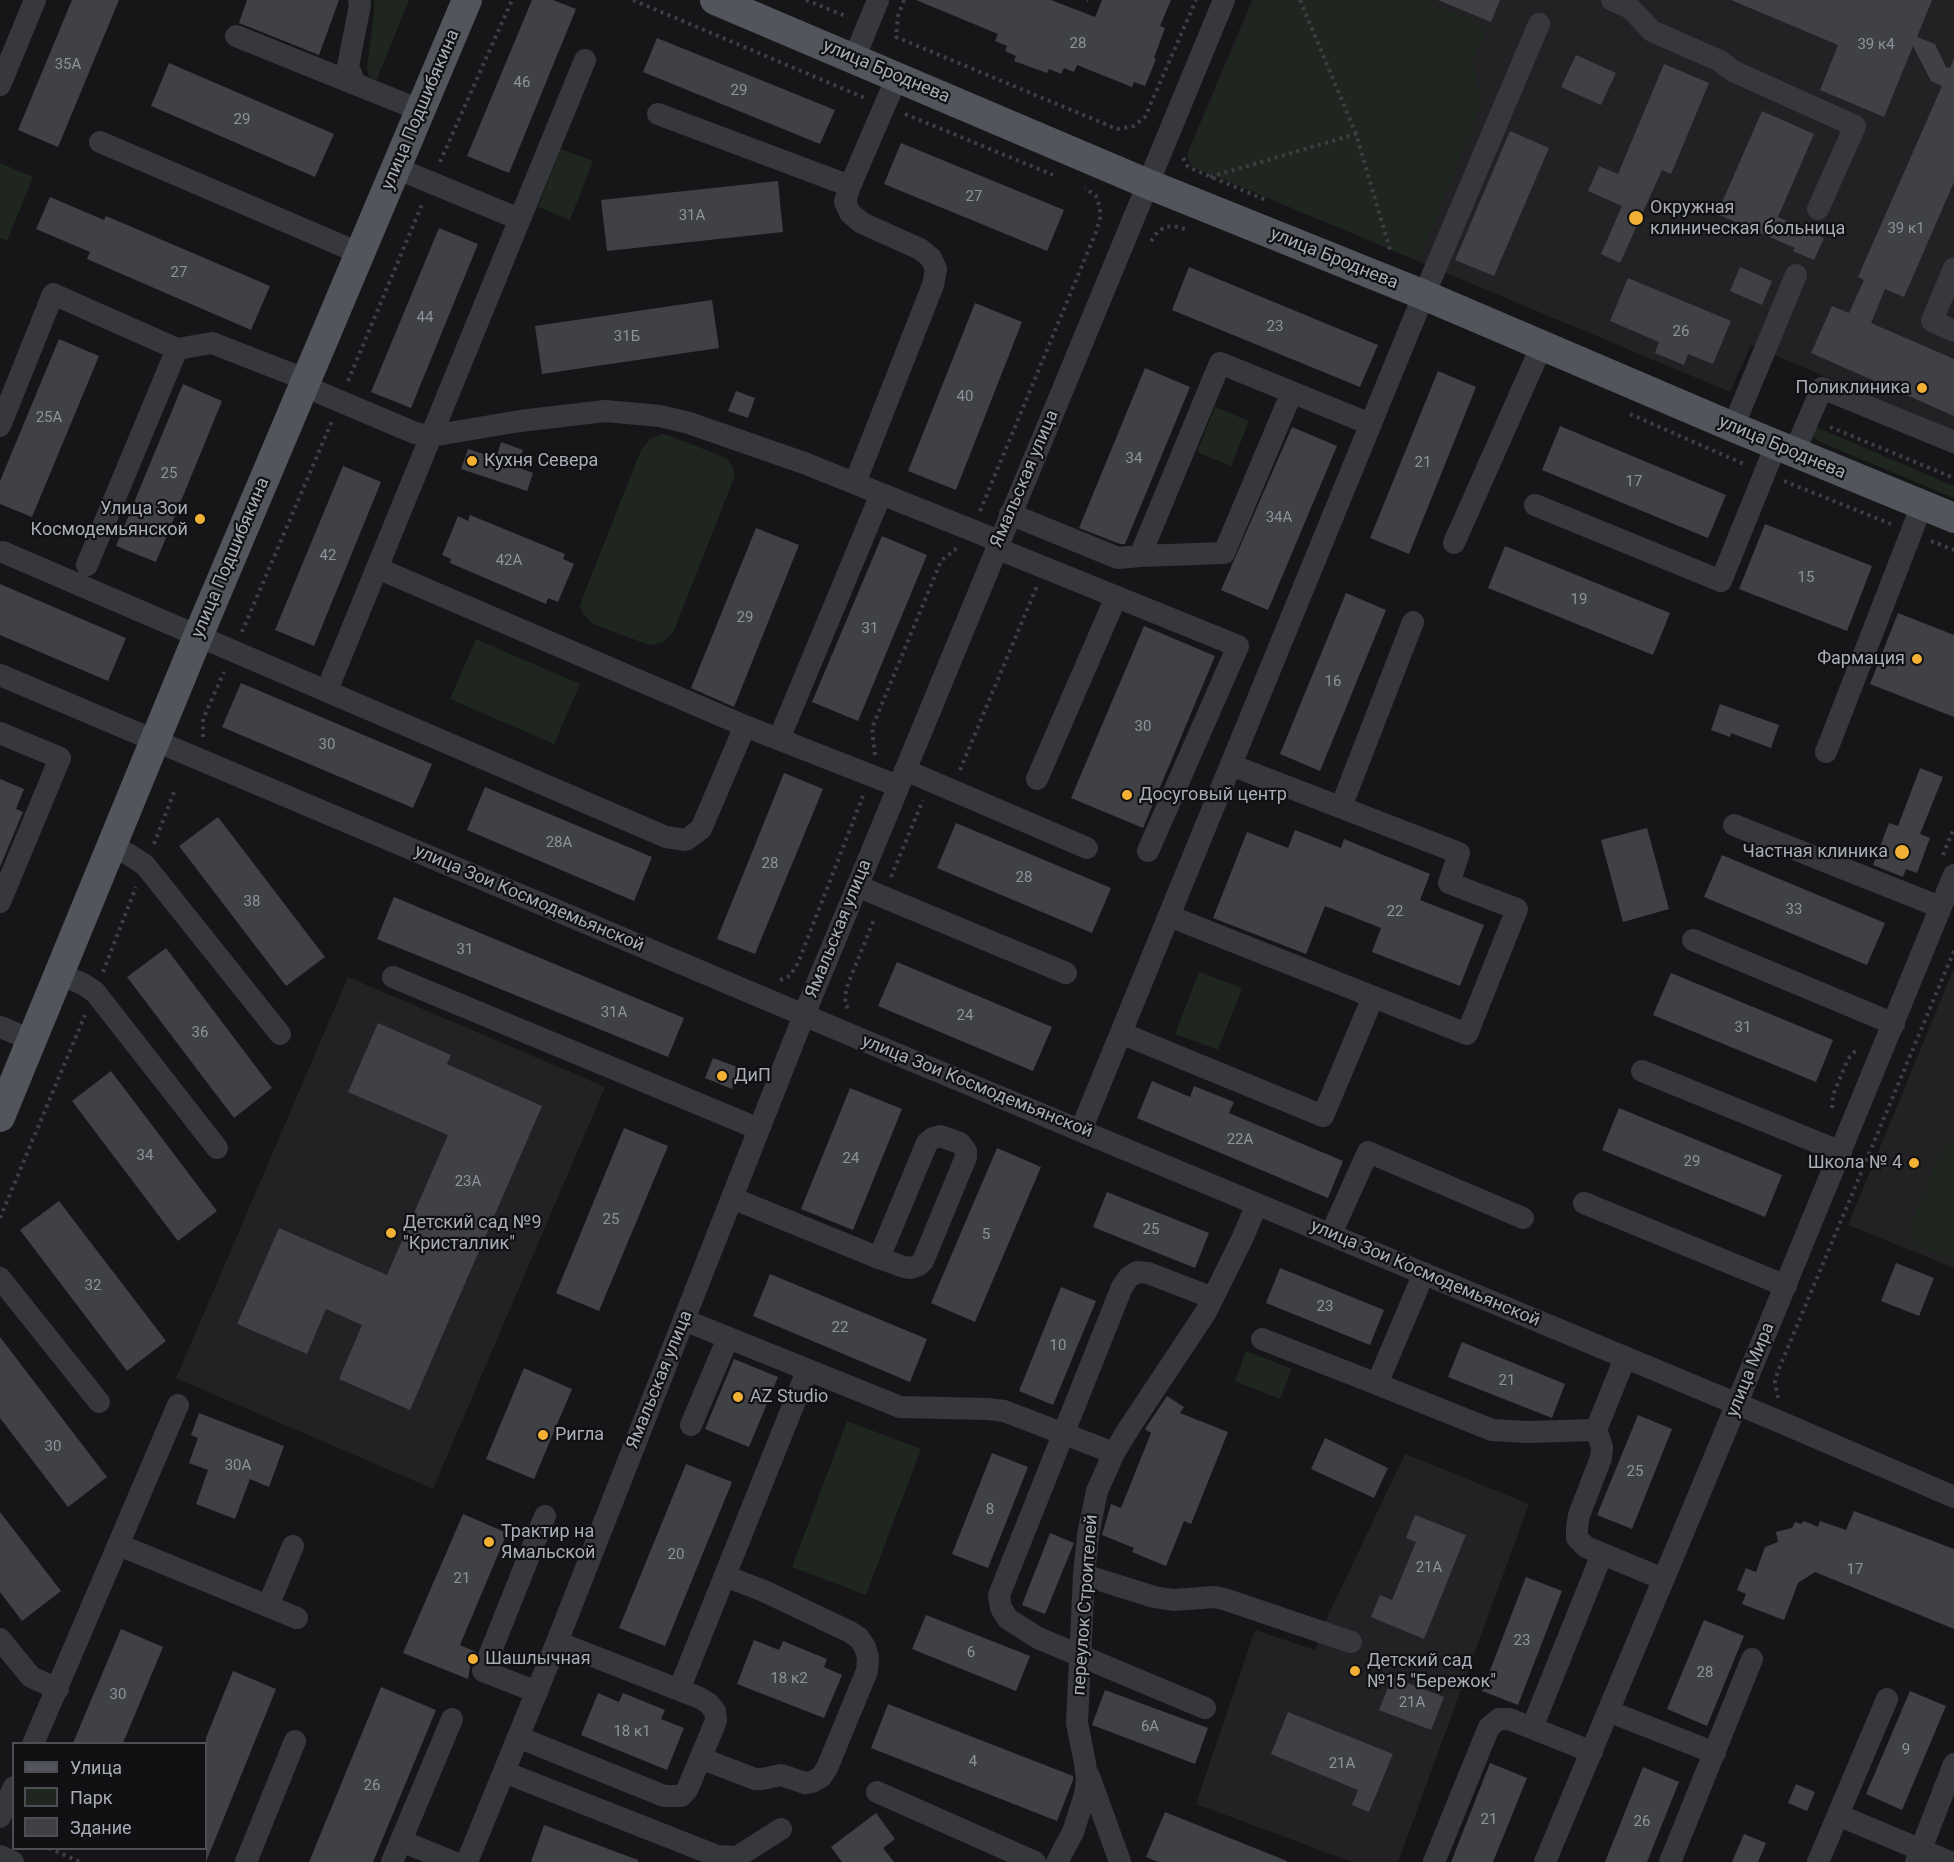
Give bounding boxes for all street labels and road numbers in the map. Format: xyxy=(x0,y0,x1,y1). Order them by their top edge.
street label: улица Подшибякина xyxy=(377,26,465,194)
street label: улица Броднева xyxy=(819,36,953,108)
street label: улица Броднева xyxy=(1267,224,1401,294)
street label: Ямальская улица xyxy=(986,407,1064,551)
street label: улица Броднева xyxy=(1715,412,1849,484)
street label: улица Подшибякина xyxy=(187,474,275,642)
street label: улица Зои Космодемьянской xyxy=(411,841,647,957)
street label: Ямальская улица xyxy=(801,857,877,1001)
street label: улица Зои Космодемьянской xyxy=(858,1031,1096,1143)
street label: улица Зои Космодемьянской xyxy=(1307,1216,1543,1332)
street label: Ямальская улица xyxy=(622,1308,698,1452)
street label: улица Мира xyxy=(1722,1320,1780,1420)
street label: переулок Строителей xyxy=(1069,1514,1103,1696)

